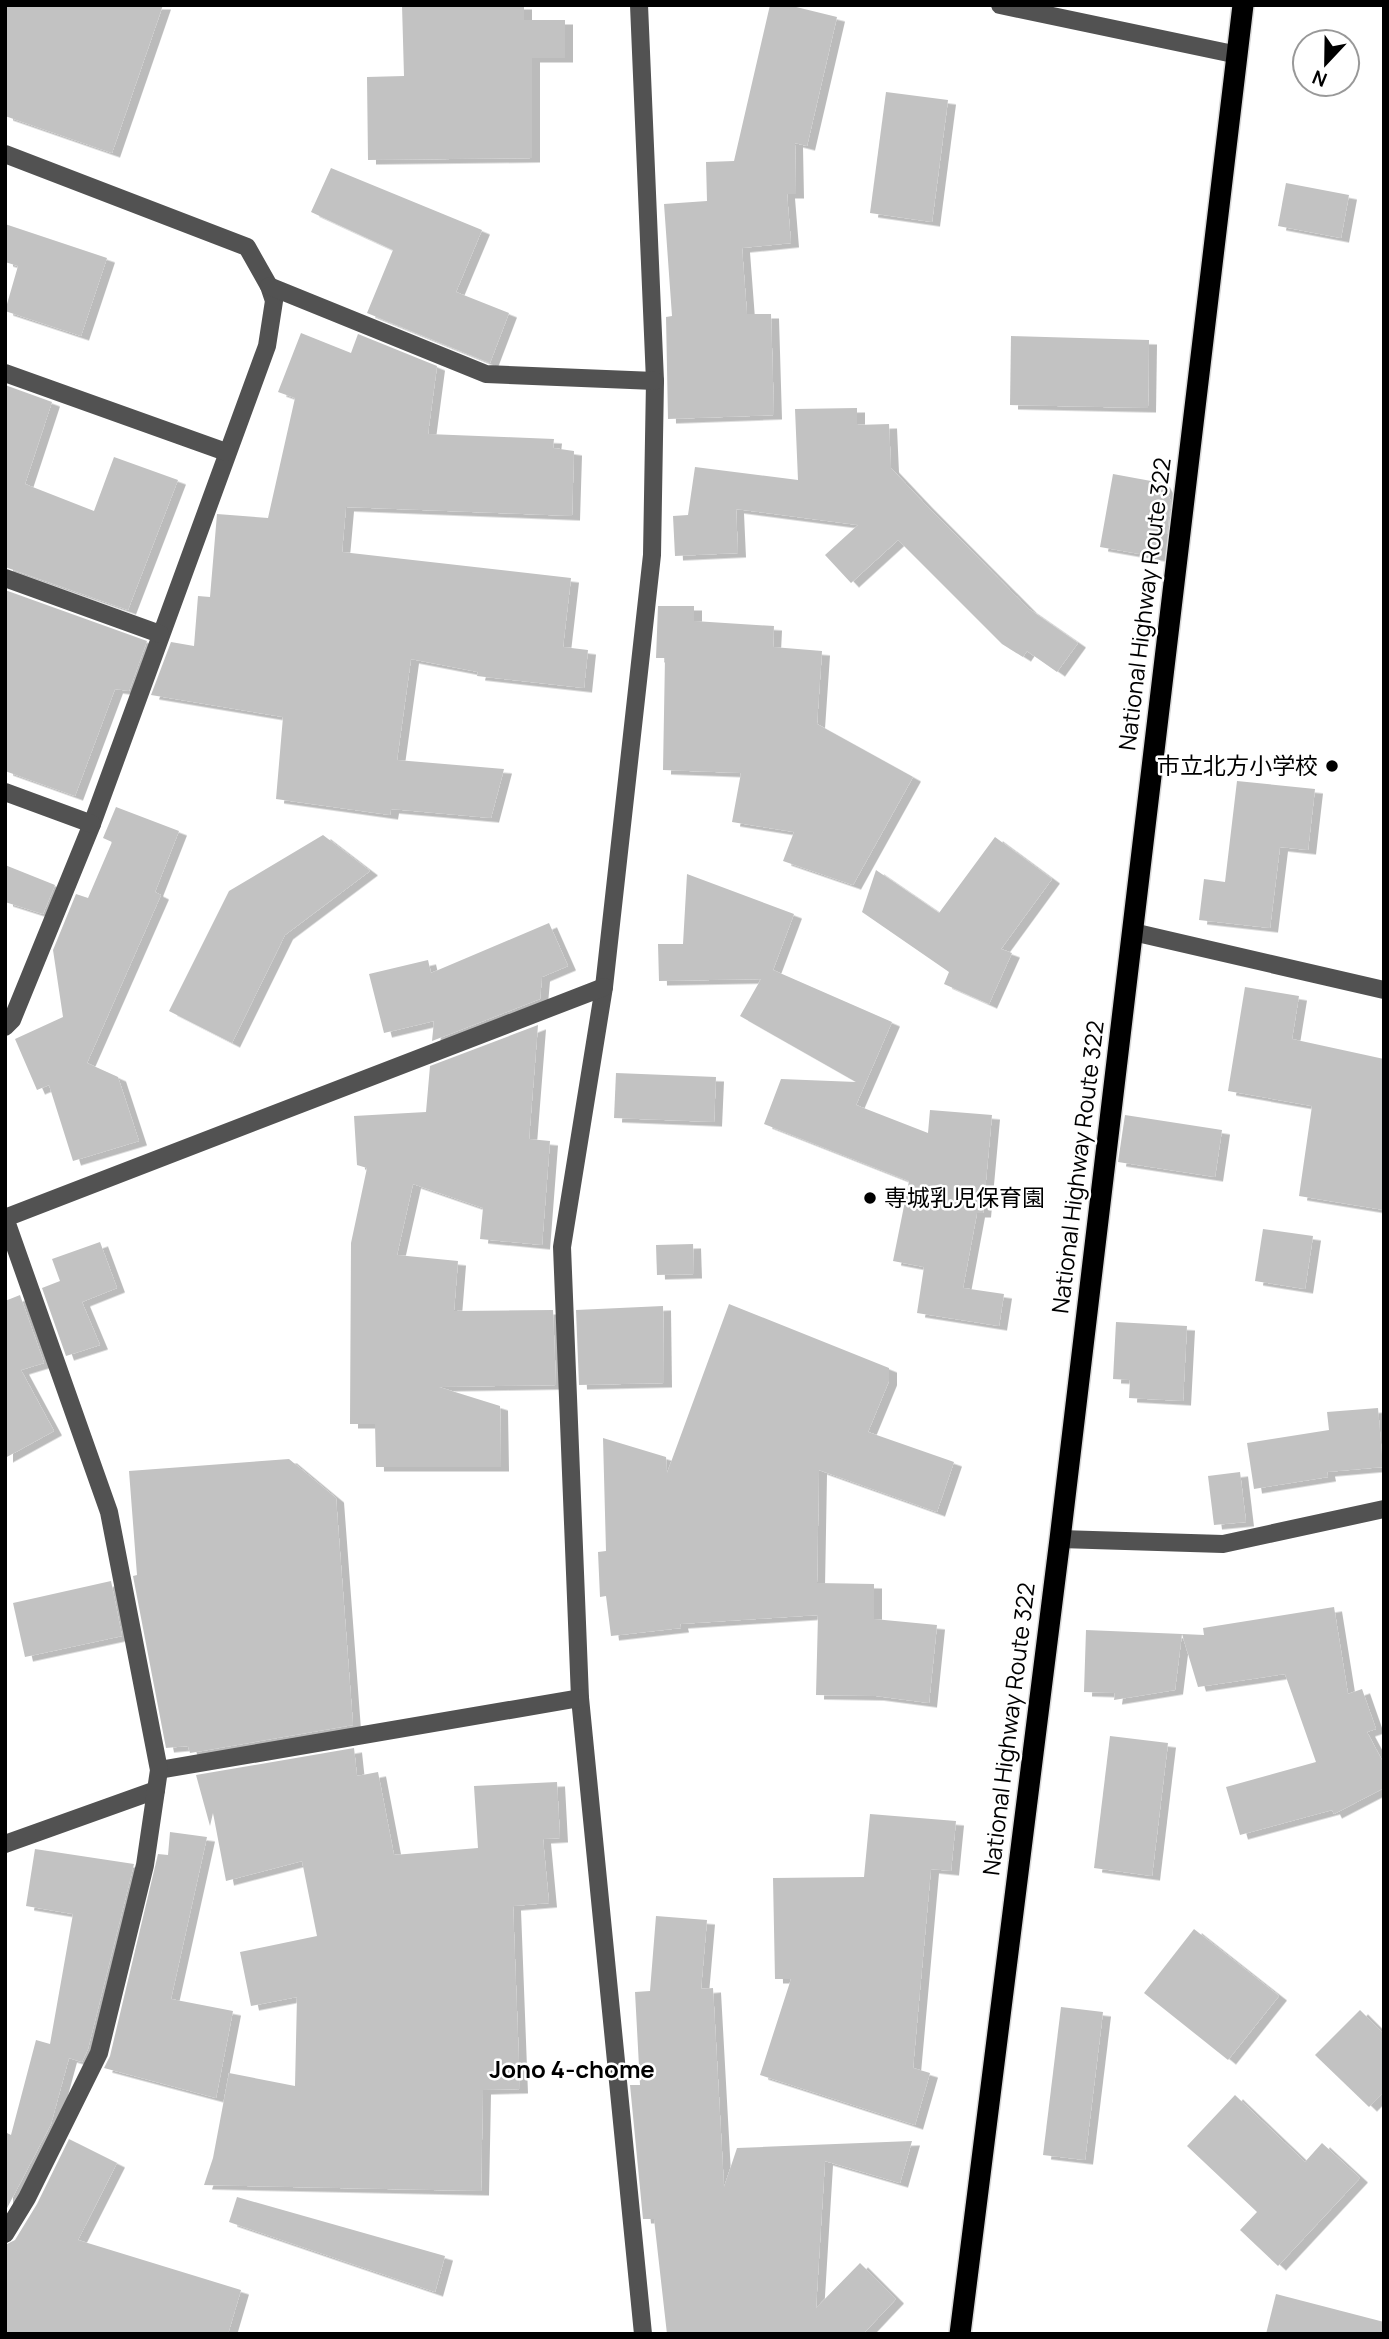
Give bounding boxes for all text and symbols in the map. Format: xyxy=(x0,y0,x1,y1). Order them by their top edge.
north arrow xyxy=(1291,28,1361,98)
text: N xyxy=(1308,64,1331,93)
street label: National Highway Route 322 xyxy=(1110,456,1178,752)
place label: 市立北方小学校 xyxy=(1157,749,1318,781)
marker: 市立北方小学校 xyxy=(1324,758,1340,774)
street label: National Highway Route 322 xyxy=(1043,1019,1111,1315)
place label: 専城乳児保育園 xyxy=(884,1181,1045,1213)
marker: 専城乳児保育園 xyxy=(862,1190,878,1206)
street label: National Highway Route 322 xyxy=(974,1581,1042,1877)
district label: Jono 4-chome xyxy=(489,2052,655,2085)

